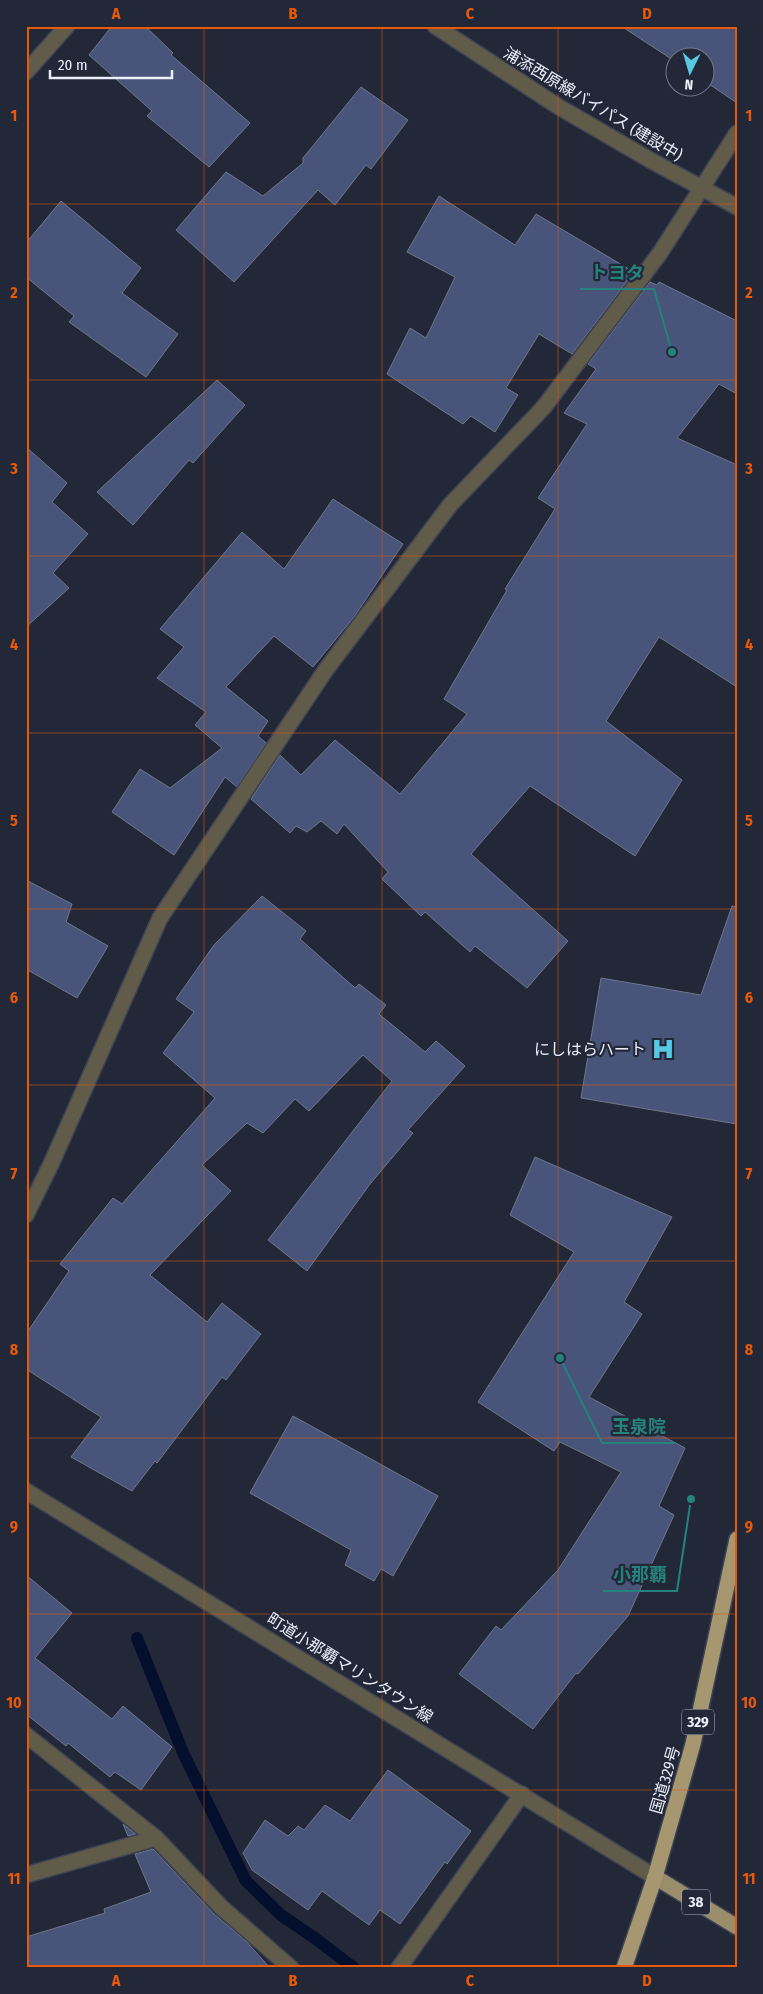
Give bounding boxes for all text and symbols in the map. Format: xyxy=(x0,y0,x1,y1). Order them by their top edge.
text: A xyxy=(111,4,121,23)
text: B xyxy=(289,4,298,23)
text: C xyxy=(466,4,475,23)
text: D xyxy=(642,4,652,23)
street label: 浦添西原線バイパス (建設中) xyxy=(500,43,686,165)
scale bar xyxy=(50,48,172,80)
north arrow xyxy=(666,48,716,98)
text: 20 m xyxy=(58,56,88,74)
text: N xyxy=(684,76,694,93)
text: 1 xyxy=(11,106,17,125)
text: 1 xyxy=(746,106,752,125)
callout: トヨタ xyxy=(580,256,654,289)
text: トヨタ xyxy=(590,262,644,284)
text: 2 xyxy=(9,283,18,302)
text: 2 xyxy=(744,283,753,302)
text: 3 xyxy=(9,459,18,478)
text: 3 xyxy=(744,459,753,478)
text: 4 xyxy=(10,635,18,654)
text: 4 xyxy=(745,635,753,654)
text: 5 xyxy=(10,811,18,830)
text: 5 xyxy=(745,811,753,830)
text: 6 xyxy=(10,988,18,1007)
text: 6 xyxy=(745,988,753,1007)
hospital icon: にしはらハート xyxy=(650,1036,676,1062)
place label: にしはらハート xyxy=(534,1040,646,1059)
text: 7 xyxy=(11,1164,18,1183)
text: 7 xyxy=(746,1164,753,1183)
text: 8 xyxy=(10,1340,19,1359)
text: 8 xyxy=(745,1340,754,1359)
callout: 玉泉院 xyxy=(602,1410,676,1443)
text: 玉泉院 xyxy=(612,1416,666,1438)
text: 9 xyxy=(10,1517,18,1536)
text: 9 xyxy=(745,1517,753,1536)
callout: 小那覇 xyxy=(603,1558,677,1591)
text: 小那覇 xyxy=(613,1564,667,1586)
street label: 町道小那覇マリンタウン線 xyxy=(264,1609,436,1727)
text: 10 xyxy=(6,1693,22,1712)
text: 10 xyxy=(741,1693,757,1712)
road number: 329 xyxy=(682,1710,714,1734)
street label: 国道329号 xyxy=(646,1744,684,1816)
text: 11 xyxy=(7,1869,21,1888)
text: 11 xyxy=(742,1869,756,1888)
road number: 38 xyxy=(682,1890,710,1914)
text: A xyxy=(111,1971,121,1990)
text: B xyxy=(289,1971,298,1990)
text: C xyxy=(466,1971,475,1990)
text: D xyxy=(642,1971,652,1990)

